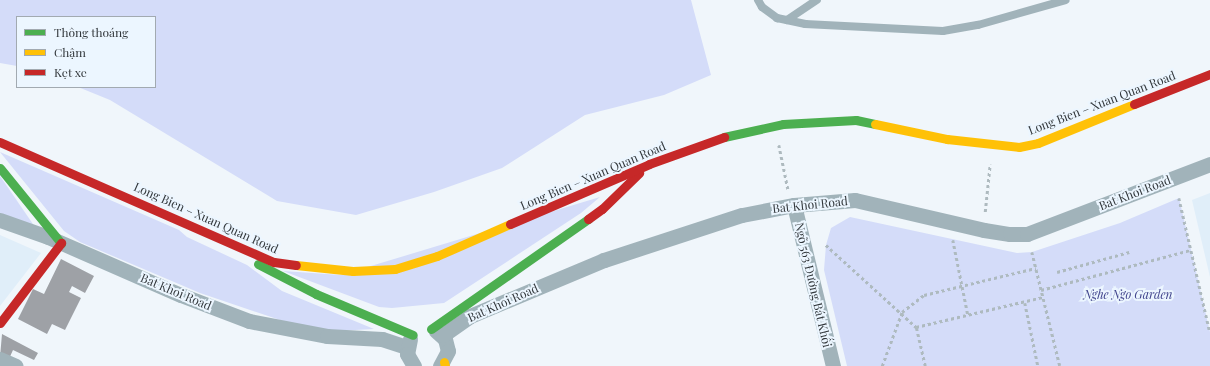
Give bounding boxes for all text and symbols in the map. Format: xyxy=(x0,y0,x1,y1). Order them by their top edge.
legend xyxy=(16,16,156,88)
text: Thông thoáng xyxy=(54,24,128,40)
text: Chậm xyxy=(54,44,86,60)
text: Kẹt xe xyxy=(54,64,87,80)
street label: Long Bien – Xuan Quan Road xyxy=(1026,68,1178,138)
street label: Long Bien – Xuan Quan Road xyxy=(518,139,668,213)
street label: Bat Khoi Road xyxy=(1097,173,1173,213)
street label: Long Bien – Xuan Quan Road xyxy=(131,180,281,256)
street label: Bat Khoi Road xyxy=(771,194,849,216)
street label: Ngõ 563 Đường Bát Khối xyxy=(792,221,834,349)
street label: Bat Khoi Road xyxy=(138,271,214,313)
street label: Bat Khoi Road xyxy=(465,281,541,325)
park label: Nghe Ngo Garden xyxy=(1083,288,1173,302)

